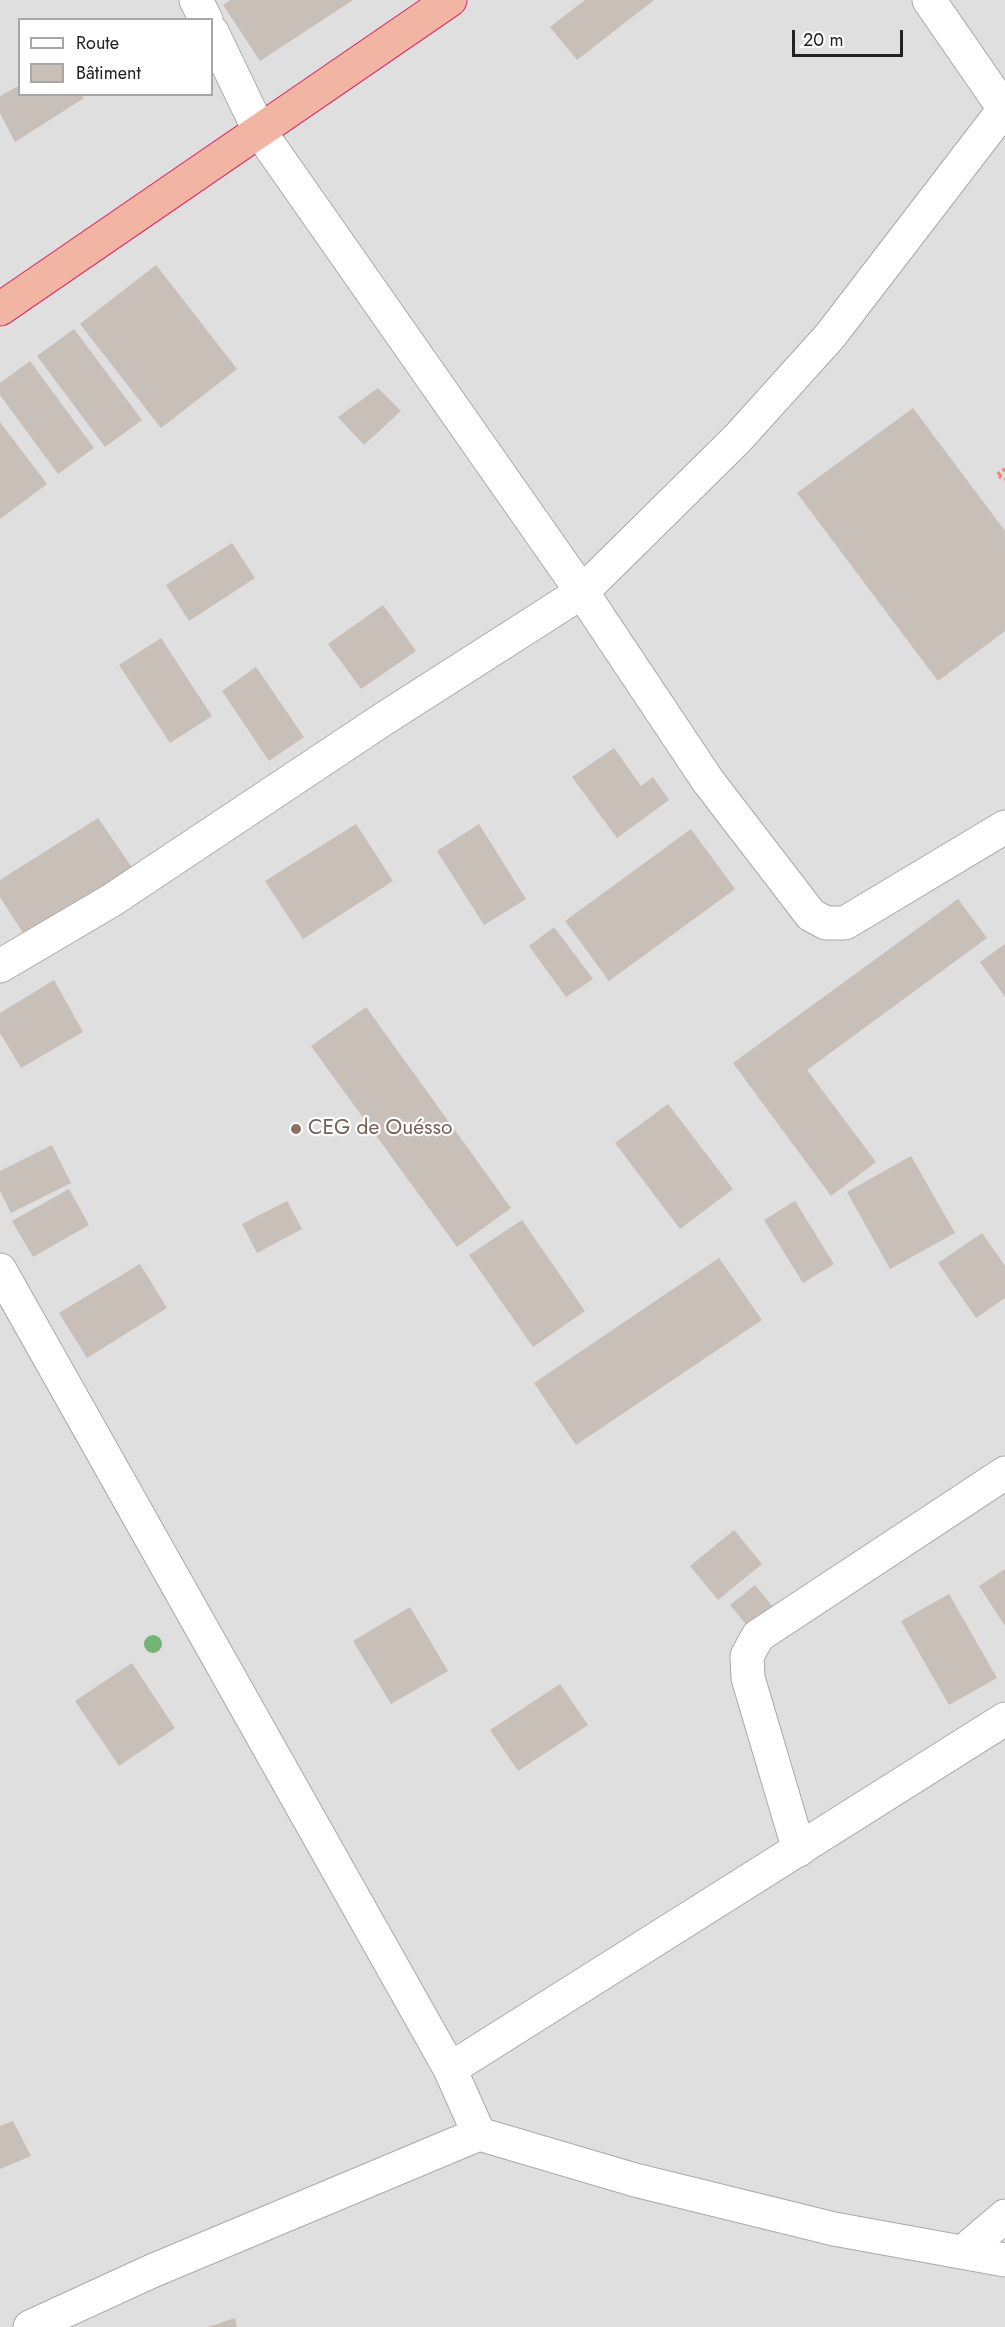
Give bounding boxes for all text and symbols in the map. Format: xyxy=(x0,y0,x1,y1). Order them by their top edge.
legend xyxy=(18,18,213,96)
scale bar xyxy=(795,18,906,56)
text: 20 m xyxy=(803,27,843,53)
text: Route xyxy=(76,30,119,56)
text: Bâtiment xyxy=(76,60,141,86)
place label: CEG de Ouésso xyxy=(308,1116,452,1142)
marker: CEG de Ouésso xyxy=(289,1122,303,1136)

